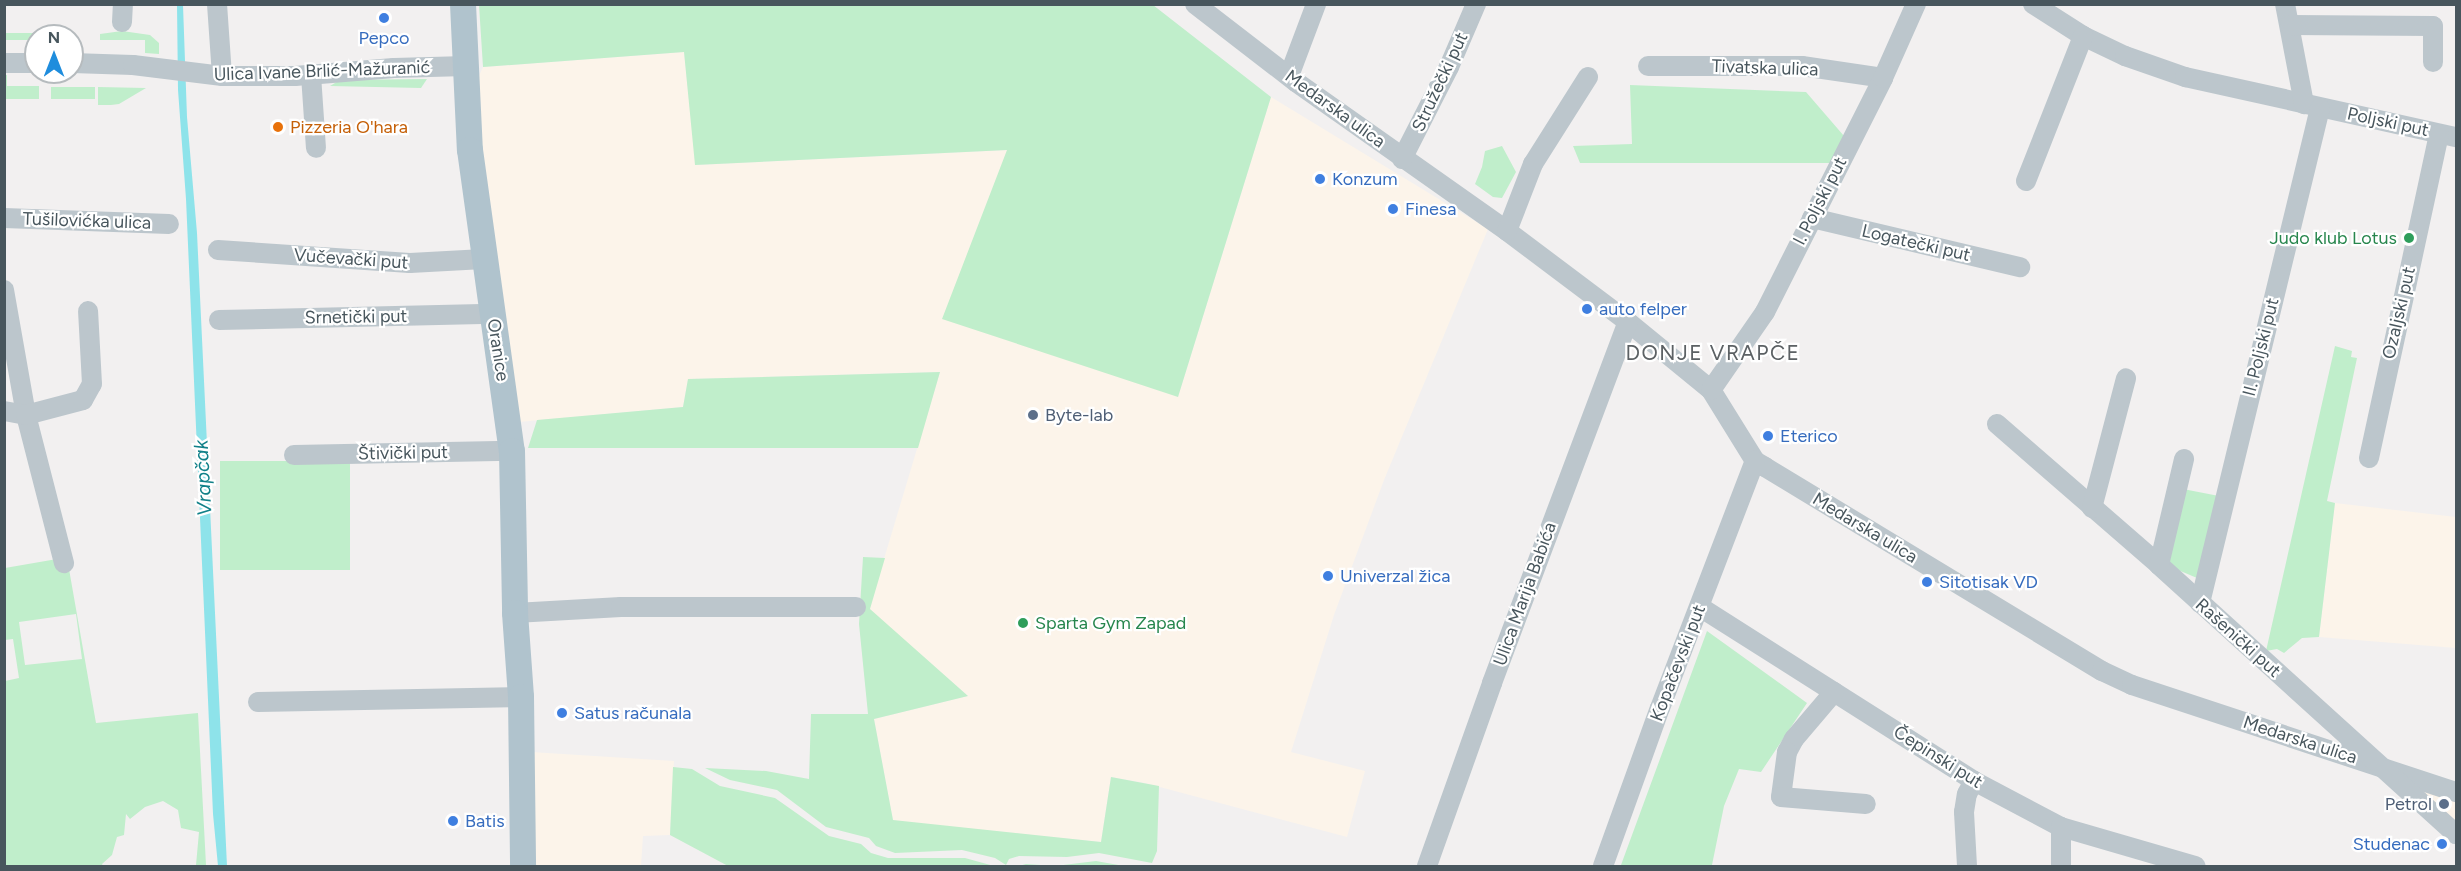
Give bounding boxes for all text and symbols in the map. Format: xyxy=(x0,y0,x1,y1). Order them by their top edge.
marker: Pepco xyxy=(377,11,391,25)
north arrow xyxy=(24,24,84,84)
place label: Pepco xyxy=(359,27,409,49)
text: N xyxy=(48,28,60,47)
street label: Stružečki put xyxy=(1408,29,1472,135)
street label: Tivatska ulica xyxy=(1711,55,1819,81)
street label: Ulica Ivane Brlić-Mažuranić xyxy=(213,56,431,86)
street label: Medarska ulica xyxy=(1281,65,1389,153)
street label: Poljski put xyxy=(2345,103,2431,141)
place label: Pizzeria O'hara xyxy=(290,116,408,138)
marker: Pizzeria O'hara xyxy=(271,120,285,134)
street label: I. Poljski put xyxy=(1789,153,1851,249)
place label: Konzum xyxy=(1332,168,1398,190)
marker: Konzum xyxy=(1313,172,1327,186)
place label: Finesa xyxy=(1405,198,1456,220)
marker: Finesa xyxy=(1386,202,1400,216)
street label: Tušilovićka ulica xyxy=(22,208,152,234)
street label: Logatečki put xyxy=(1860,220,1972,266)
place label: Judo klub Lotus xyxy=(2269,227,2397,249)
marker: Judo klub Lotus xyxy=(2402,231,2416,245)
street label: Vučevački put xyxy=(293,244,409,274)
street label: Ozaljski put xyxy=(2378,265,2420,361)
street label: II. Poljski put xyxy=(2238,296,2284,398)
place label: auto felper xyxy=(1599,298,1687,320)
marker: auto felper xyxy=(1580,302,1594,316)
street label: Srnetički put xyxy=(305,305,407,329)
street label: Oranice xyxy=(482,317,514,383)
district label: DONJE VRAPČE xyxy=(1625,340,1801,366)
place label: Byte-lab xyxy=(1045,404,1113,426)
marker: Byte-lab xyxy=(1026,408,1040,422)
place label: Eterico xyxy=(1780,425,1838,447)
marker: Eterico xyxy=(1761,429,1775,443)
water label: Vrapčak xyxy=(189,439,217,517)
street label: Štivički put xyxy=(358,441,448,465)
street label: Medarska ulica xyxy=(1809,488,1921,568)
street label: Ulica Marija Babića xyxy=(1489,519,1561,669)
place label: Univerzal žica xyxy=(1340,565,1450,587)
marker: Univerzal žica xyxy=(1321,569,1335,583)
place label: Sitotisak VD xyxy=(1939,571,2038,593)
marker: Sitotisak VD xyxy=(1920,575,1934,589)
street label: Rašenički put xyxy=(2191,594,2285,682)
street label: Kopačevski put xyxy=(1646,602,1710,724)
place label: Sparta Gym Zapad xyxy=(1035,612,1186,634)
marker: Sparta Gym Zapad xyxy=(1016,616,1030,630)
place label: Satus računala xyxy=(574,702,691,724)
marker: Satus računala xyxy=(555,706,569,720)
street label: Medarska ulica xyxy=(2240,711,2360,769)
street label: Čepinski put xyxy=(1889,721,1987,793)
place label: Petrol xyxy=(2385,793,2432,815)
marker: Petrol xyxy=(2437,797,2451,811)
place label: Batis xyxy=(465,810,505,832)
marker: Batis xyxy=(446,814,460,828)
place label: Studenac xyxy=(2353,833,2430,855)
marker: Studenac xyxy=(2435,837,2449,851)

